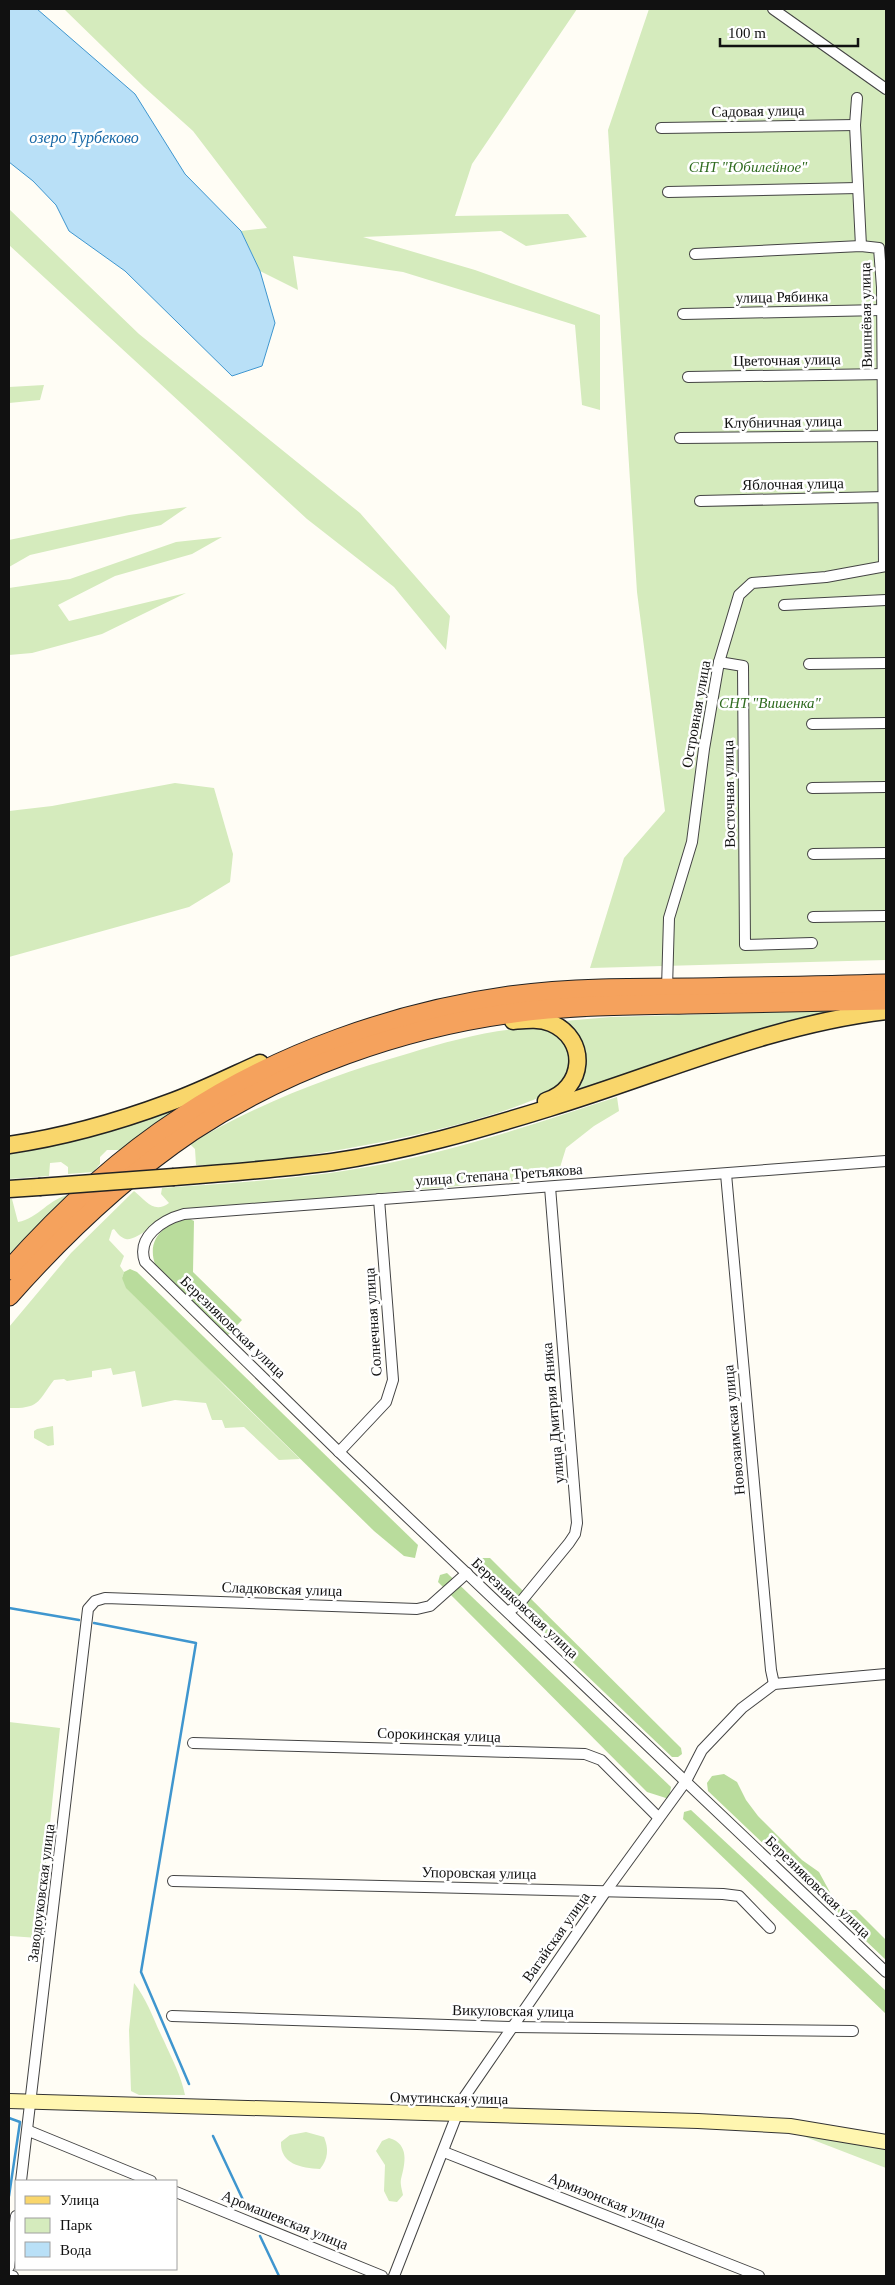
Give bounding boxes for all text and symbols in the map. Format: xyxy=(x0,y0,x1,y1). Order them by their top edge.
scale bar xyxy=(720,15,858,47)
text: 100 m xyxy=(728,25,766,41)
street label: Садовая улица xyxy=(711,102,805,120)
water label: озеро Турбеково xyxy=(29,129,139,147)
park label: СНТ "Юбилейное" xyxy=(689,159,808,175)
street label: Вишнёвая улица xyxy=(857,262,875,368)
street label: улица Рябинка xyxy=(735,288,829,306)
street label: Цветочная улица xyxy=(733,351,841,369)
street label: Клубничная улица xyxy=(724,413,843,431)
street label: Яблочная улица xyxy=(742,475,844,493)
street label: Островная улица xyxy=(679,659,713,769)
park label: СНТ "Вишенка" xyxy=(719,695,822,711)
street label: Восточная улица xyxy=(720,740,738,848)
street label: улица Степана Третьякова xyxy=(415,1161,583,1189)
street label: Солнечная улица xyxy=(361,1267,385,1377)
street label: Березняковская улица xyxy=(177,1273,289,1381)
street label: улица Дмитрия Яника xyxy=(539,1342,567,1484)
street label: Новозаимская улица xyxy=(720,1364,748,1496)
street label: Березняковская улица xyxy=(469,1555,582,1662)
street label: Сладковская улица xyxy=(221,1579,343,1599)
street label: Сорокинская улица xyxy=(377,1725,502,1745)
street label: Заводоуковская улица xyxy=(25,1823,57,1963)
street label: Березняковская улица xyxy=(762,1833,874,1941)
street label: Упоровская улица xyxy=(421,1864,537,1882)
street label: Вагайская улица xyxy=(519,1889,593,1985)
street label: Викуловская улица xyxy=(452,2002,574,2020)
street label: Омутинская улица xyxy=(390,2089,509,2107)
street label: Армизонская улица xyxy=(546,2169,668,2231)
legend xyxy=(15,2180,178,2270)
street label: Аромашевская улица xyxy=(219,2187,351,2253)
text: Улица xyxy=(60,2192,99,2208)
text: Парк xyxy=(60,2217,93,2233)
text: Вода xyxy=(60,2242,92,2258)

